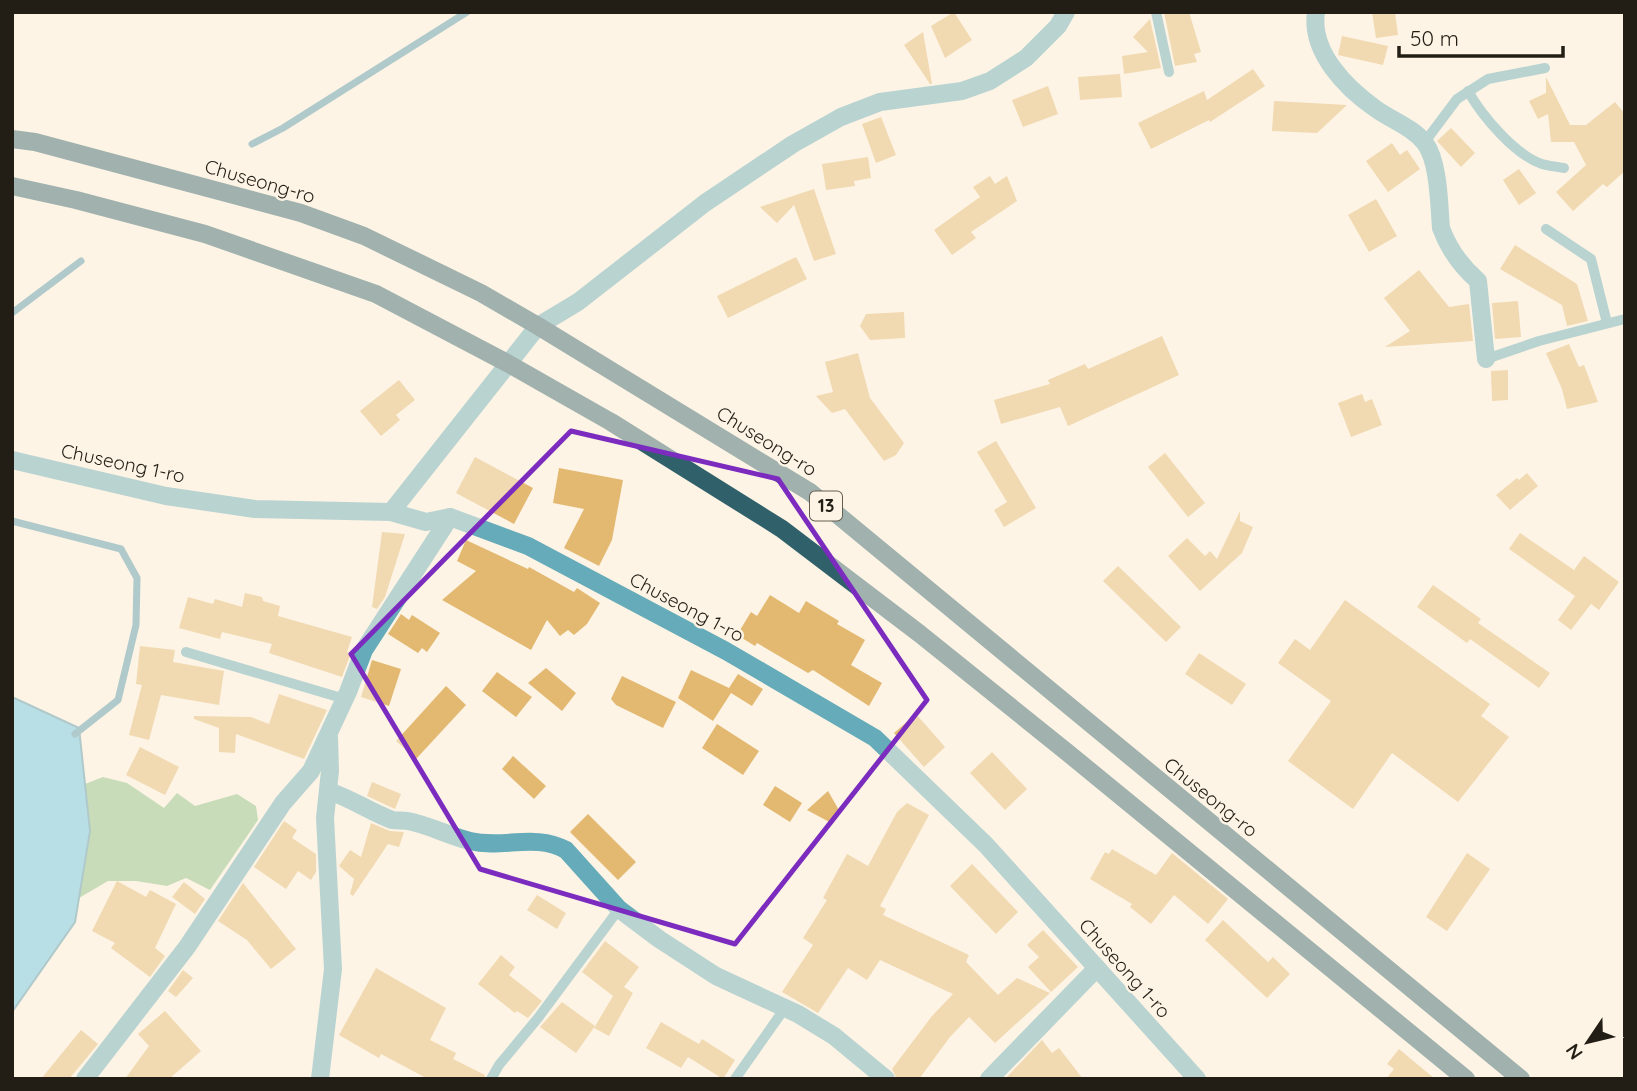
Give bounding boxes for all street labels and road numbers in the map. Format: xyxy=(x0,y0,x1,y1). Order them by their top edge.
street label: Chuseong-ro xyxy=(202,154,318,208)
street label: Chuseong-ro xyxy=(712,401,822,481)
street label: Chuseong 1-ro xyxy=(59,438,187,488)
road number: 13 xyxy=(810,492,842,520)
street label: Chuseong 1-ro xyxy=(626,567,748,647)
street label: Chuseong-ro xyxy=(1159,752,1263,842)
street label: Chuseong 1-ro xyxy=(1074,913,1176,1023)

